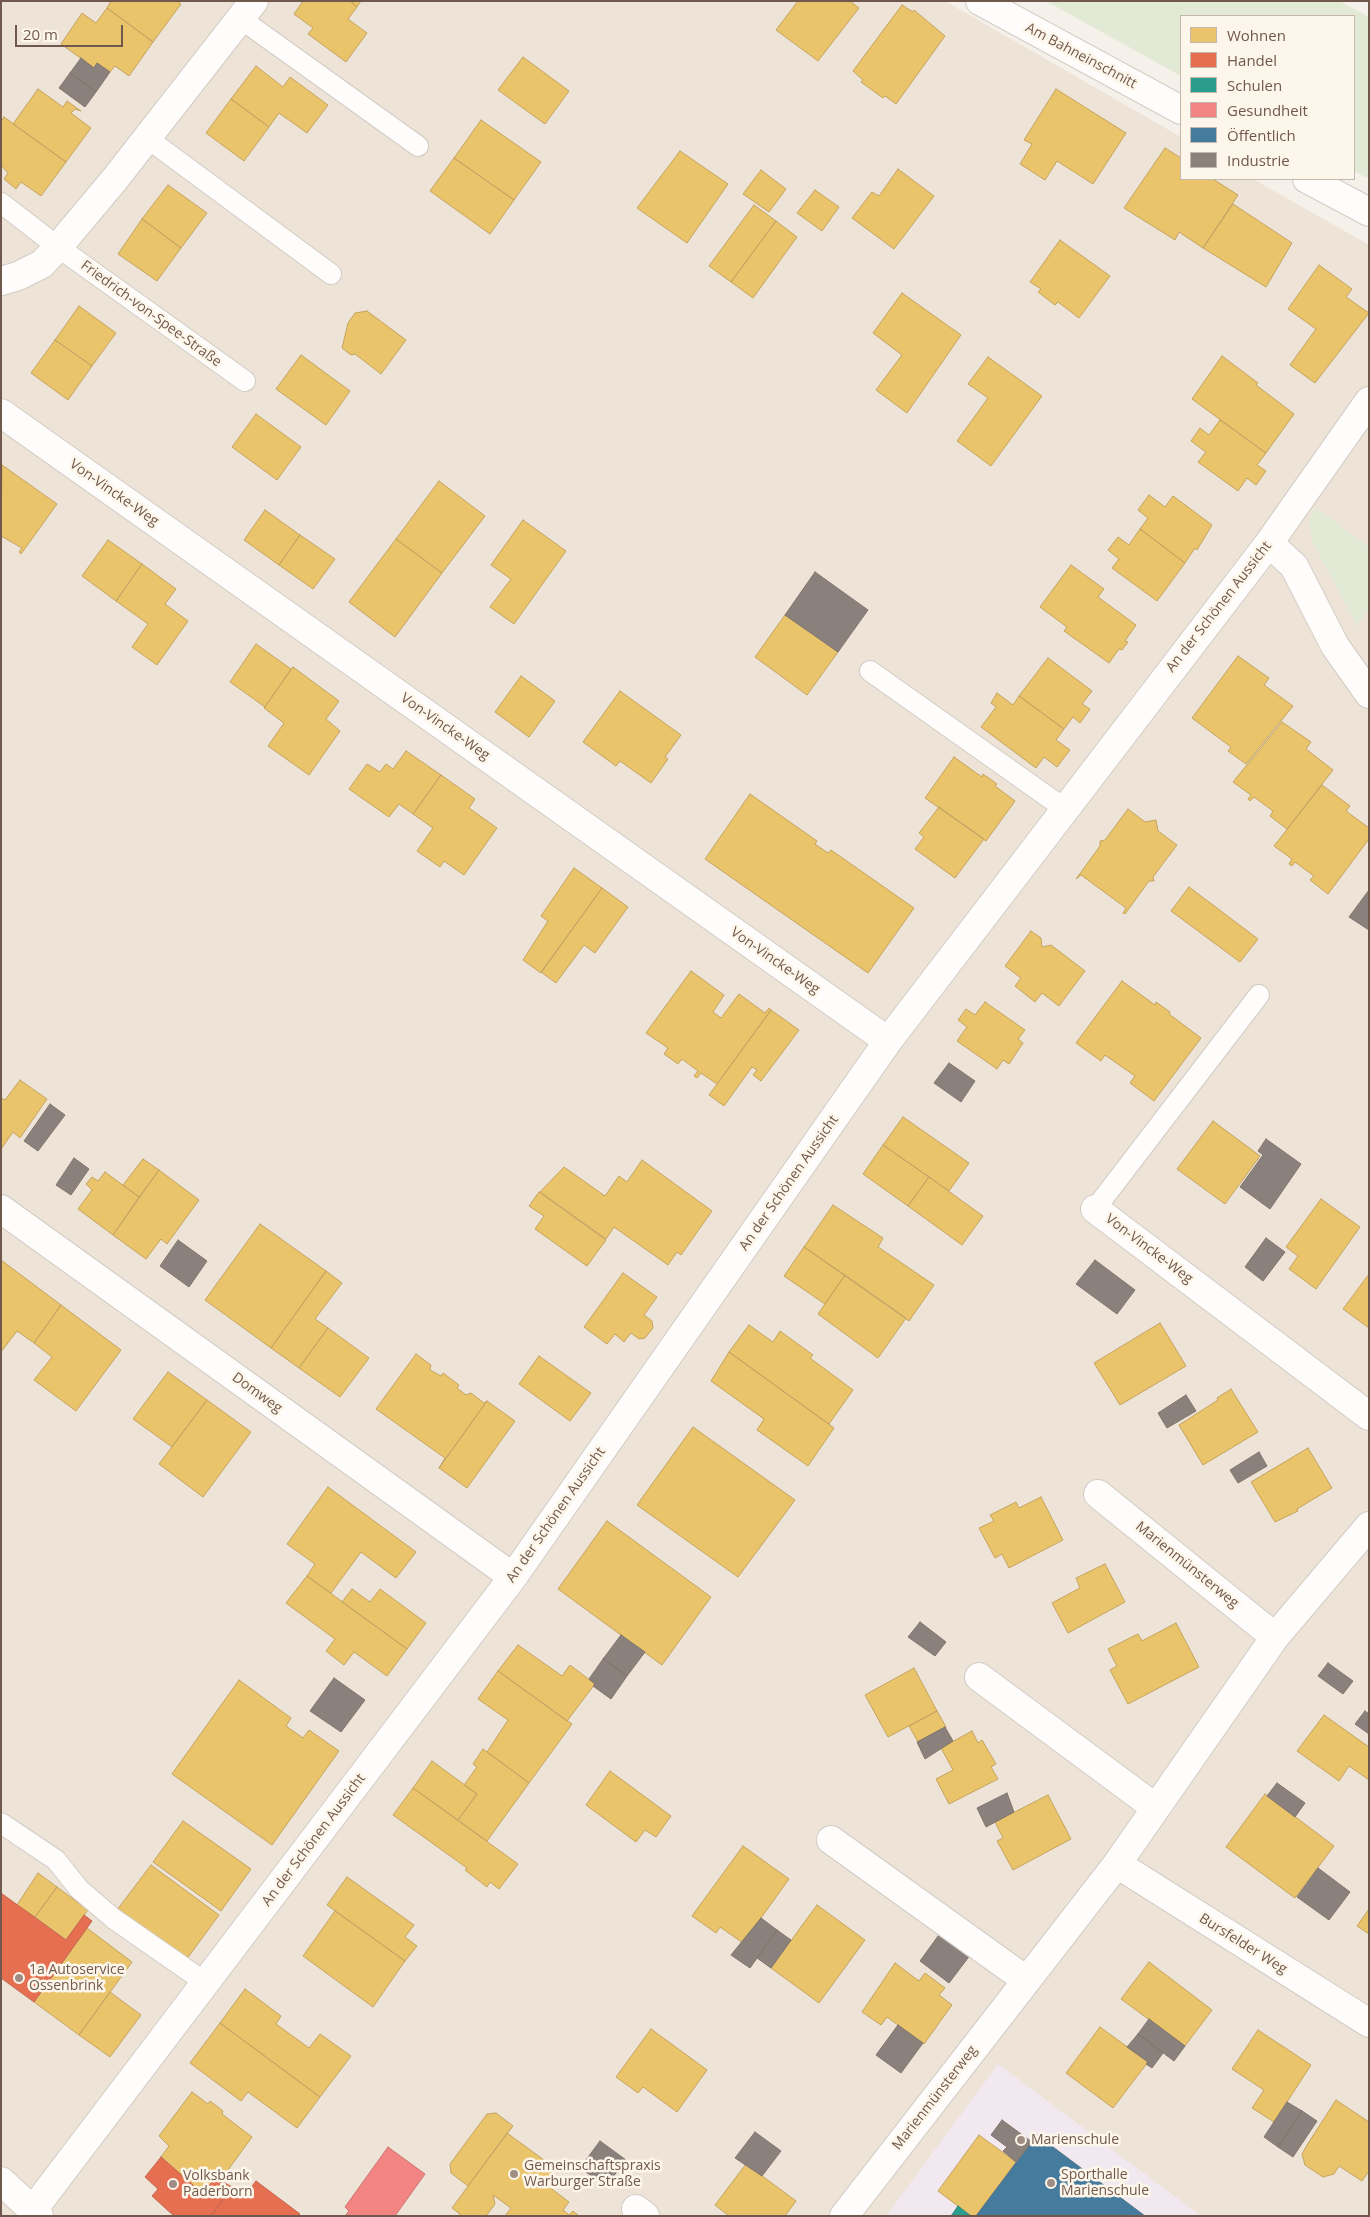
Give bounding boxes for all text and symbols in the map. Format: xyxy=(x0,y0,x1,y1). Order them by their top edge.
scale bar xyxy=(18,15,125,47)
legend xyxy=(1180,15,1355,180)
street label: Am Bahneinschnitt xyxy=(1023,20,1139,92)
text: 20 m xyxy=(23,24,58,44)
text: Wohnen xyxy=(1227,25,1286,45)
text: Handel xyxy=(1227,50,1277,70)
text: Schulen xyxy=(1227,75,1282,95)
text: Gesundheit xyxy=(1227,100,1308,120)
text: Öffentlich xyxy=(1227,125,1296,145)
text: Industrie xyxy=(1227,150,1290,170)
street label: Friedrich-von-Spee-Straße xyxy=(77,257,225,371)
street label: Von-Vincke-Weg xyxy=(66,456,162,530)
street label: An der Schönen Aussicht xyxy=(1163,538,1275,676)
street label: Von-Vincke-Weg xyxy=(397,690,493,764)
street label: Von-Vincke-Weg xyxy=(727,924,823,998)
street label: An der Schönen Aussicht xyxy=(736,1112,842,1254)
street label: Von-Vincke-Weg xyxy=(1102,1211,1196,1287)
street label: Domweg xyxy=(229,1369,285,1417)
street label: An der Schönen Aussicht xyxy=(503,1444,609,1586)
street label: Marienmünsterweg xyxy=(1132,1518,1242,1612)
street label: An der Schönen Aussicht xyxy=(259,1770,369,1910)
street label: Bursfelder Weg xyxy=(1196,1910,1290,1978)
place label: 1a Autoservice Ossenbrink xyxy=(29,1962,125,1994)
marker: 1a Autoservice Ossenbrink xyxy=(13,1972,25,1984)
street label: Marienmünsterweg xyxy=(889,2042,981,2154)
place label: Marienschule xyxy=(1031,2132,1119,2148)
marker: Marienschule xyxy=(1015,2134,1027,2146)
place label: Gemeinschaftspraxis Warburger Straße xyxy=(524,2158,661,2190)
place label: Sporthalle Marienschule xyxy=(1061,2167,1149,2200)
place label: Volksbank Paderborn xyxy=(183,2168,253,2200)
marker: Gemeinschaftspraxis Warburger Straße xyxy=(508,2168,520,2180)
marker: Sporthalle Marienschule xyxy=(1045,2177,1057,2189)
marker: Volksbank Paderborn xyxy=(167,2178,179,2190)

